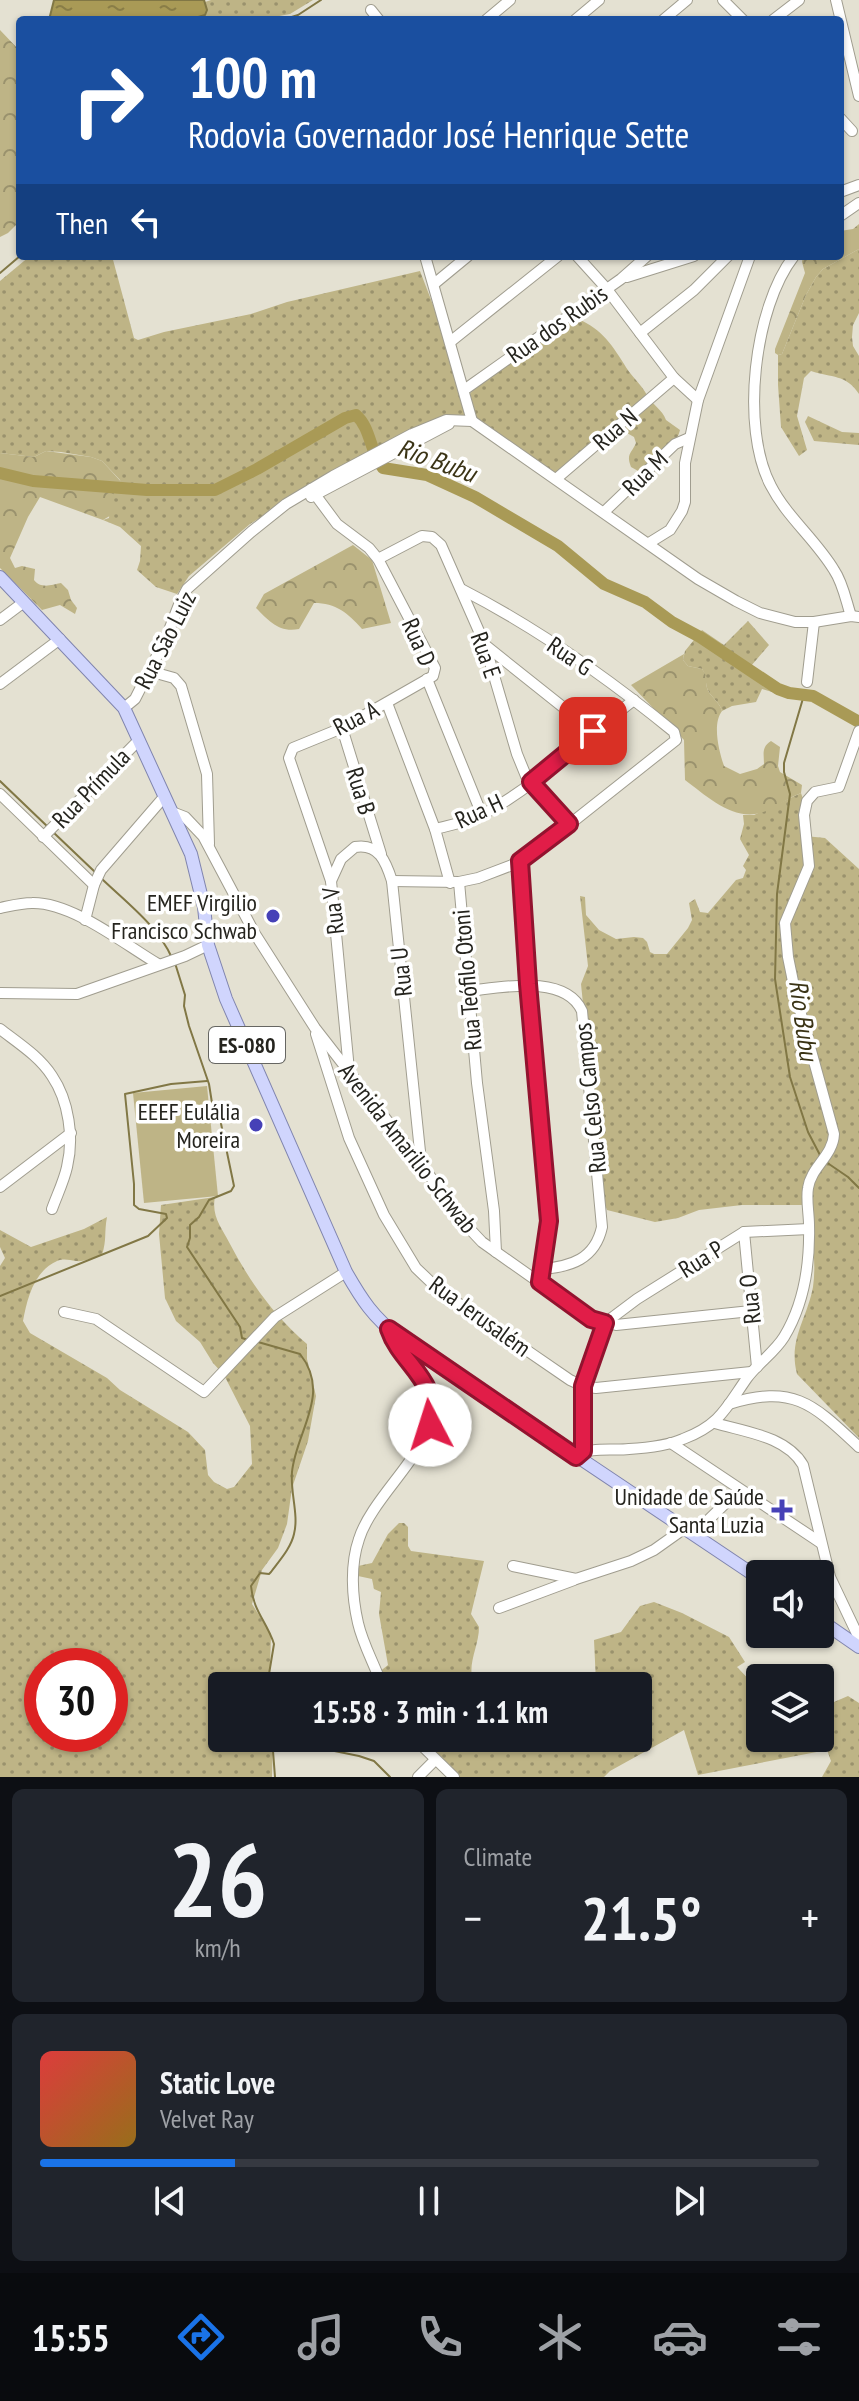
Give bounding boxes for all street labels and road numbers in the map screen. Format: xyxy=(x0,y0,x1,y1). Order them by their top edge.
street label: Rua dos Rubis xyxy=(500,278,614,370)
street label: Rua N xyxy=(586,401,644,457)
street label: Rua M xyxy=(616,444,674,502)
street label: Rua São Luiz xyxy=(127,586,203,694)
street label: Rua D xyxy=(395,613,443,671)
street label: Rua E xyxy=(464,628,508,682)
street label: Rua G xyxy=(541,630,599,682)
street label: Rua A xyxy=(328,693,385,743)
street label: Rua Prímula xyxy=(45,741,137,835)
street label: Rua B xyxy=(339,764,383,818)
street label: Rua H xyxy=(450,786,508,836)
street label: Rua V xyxy=(315,885,351,936)
street label: Rua Teófilo Otoni xyxy=(445,908,489,1052)
street label: Rua U xyxy=(383,946,419,998)
street label: Rua Celso Campos xyxy=(567,1021,613,1175)
road number: ES-080 xyxy=(209,1027,285,1063)
street label: Avenida Amarilio Schwab xyxy=(332,1056,484,1240)
street label: Rua P xyxy=(673,1233,729,1285)
street label: Rua Jerusalém xyxy=(423,1269,537,1363)
street label: Rua O xyxy=(732,1273,768,1325)

